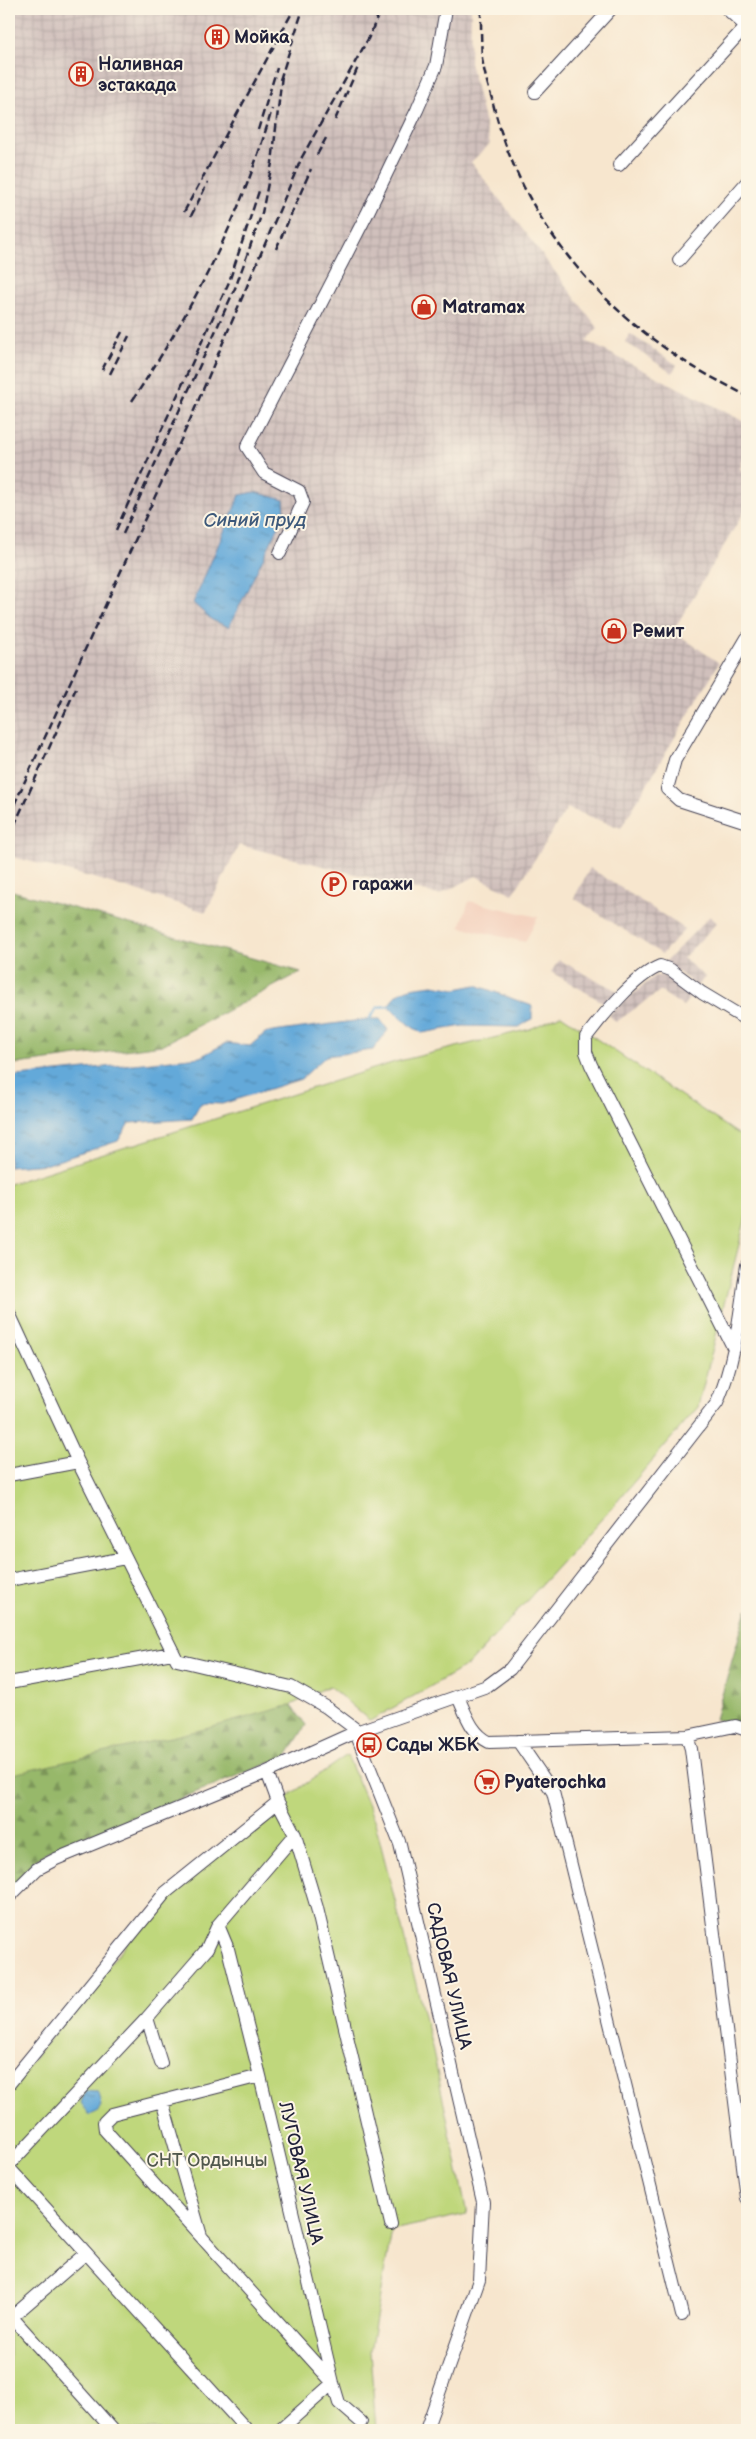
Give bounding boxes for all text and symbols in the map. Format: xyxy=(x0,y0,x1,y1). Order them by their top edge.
building icon: Мойка xyxy=(204,24,230,50)
place label: Мойка xyxy=(234,27,290,48)
place label: Наливная эстакада xyxy=(98,54,183,96)
building icon: Наливная эстакада xyxy=(68,61,94,87)
shop icon: Matramax xyxy=(411,294,437,320)
place label: Matramax xyxy=(442,297,525,318)
water label: Синий пруд xyxy=(204,509,307,532)
shop icon: Ремит xyxy=(601,618,627,644)
place label: Ремит xyxy=(632,621,685,642)
parking icon: гаражи xyxy=(321,871,347,897)
place label: гаражи xyxy=(352,874,413,895)
bus stop icon: Сады ЖБК xyxy=(356,1732,382,1758)
place label: Сады ЖБК xyxy=(386,1735,480,1756)
supermarket icon: Pyaterochka xyxy=(474,1769,500,1795)
place label: Pyaterochka xyxy=(504,1772,606,1793)
street label: САДОВАЯ УЛИЦА xyxy=(422,1901,476,2051)
street label: ЛУГОВАЯ УЛИЦА xyxy=(274,2098,328,2247)
park label: СНТ Ордынцы xyxy=(146,2150,268,2171)

